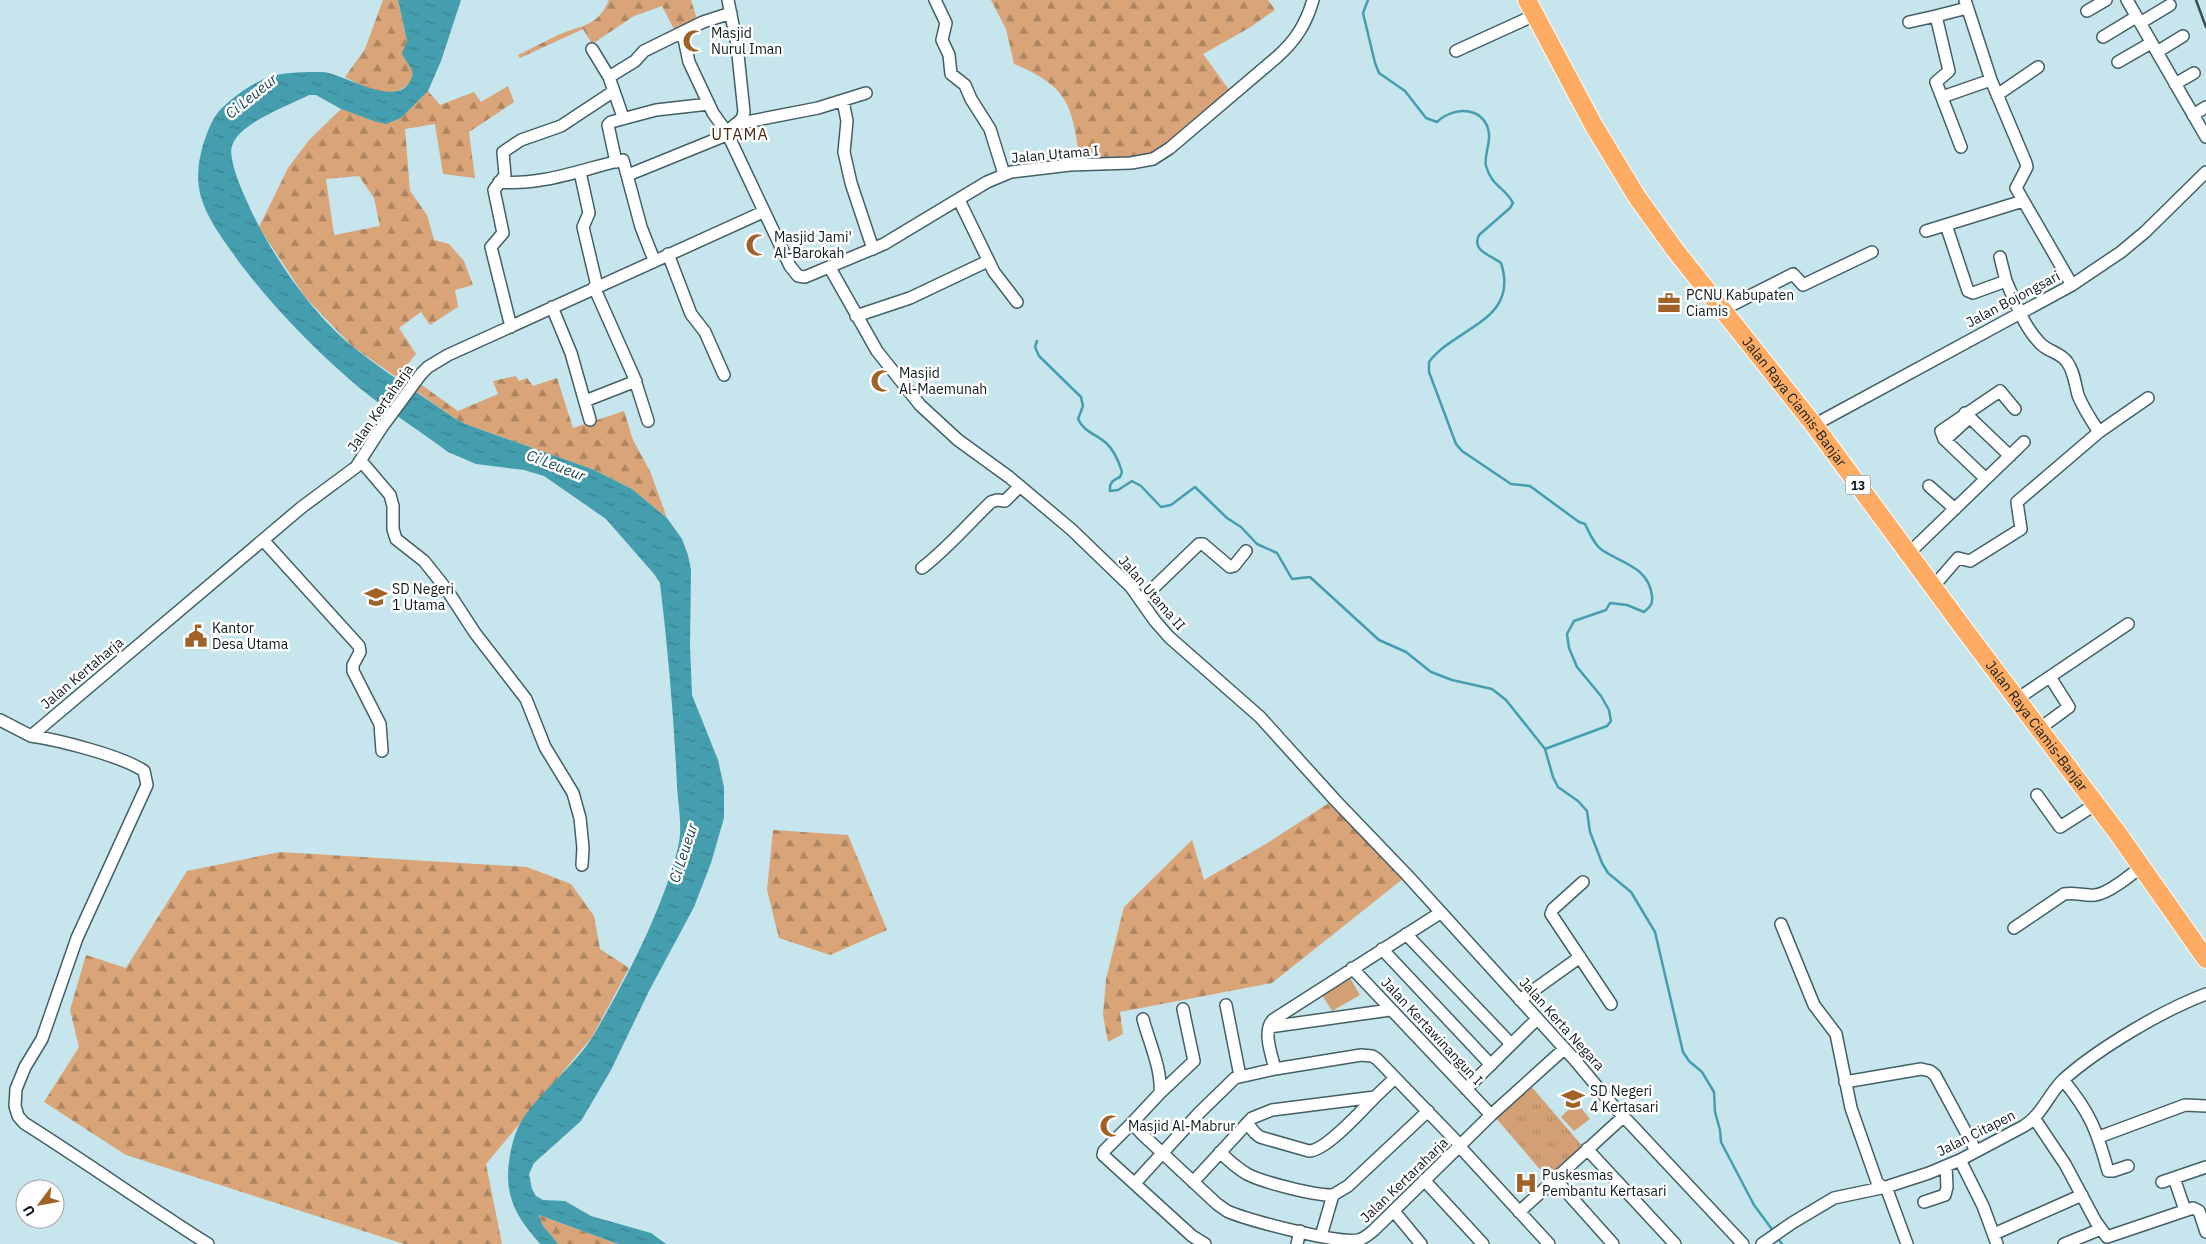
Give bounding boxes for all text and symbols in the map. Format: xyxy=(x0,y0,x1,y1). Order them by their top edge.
place label: Masjid Nurul Iman xyxy=(711,24,782,58)
mosque icon: Masjid Nurul Iman xyxy=(681,28,707,54)
water label: Ci Leueur xyxy=(221,69,281,123)
district label: UTAMA xyxy=(711,124,769,144)
street label: Jalan Utama I xyxy=(1011,141,1099,167)
place label: Masjid Jami' Al-Barokah xyxy=(774,228,852,262)
mosque icon: Masjid Jami' Al-Barokah xyxy=(744,232,770,258)
street label: Jalan Bojongsari xyxy=(1963,267,2063,331)
place label: PCNU Kabupaten Ciamis xyxy=(1686,286,1794,320)
office icon: PCNU Kabupaten Ciamis xyxy=(1656,290,1682,316)
street label: Jalan Raya Ciamis-Banjar xyxy=(1738,333,1850,470)
street label: Jalan Kertaharja xyxy=(343,360,417,455)
place label: Masjid Al-Maemunah xyxy=(899,364,987,398)
mosque icon: Masjid Al-Maemunah xyxy=(869,368,895,394)
water label: Ci Leueur xyxy=(524,445,588,485)
road number: 13 xyxy=(1846,476,1870,494)
street label: Jalan Utama II xyxy=(1115,552,1189,634)
place label: SD Negeri 1 Utama xyxy=(392,580,454,614)
school or university icon: SD Negeri 1 Utama xyxy=(363,584,389,610)
place label: Kantor Desa Utama xyxy=(212,619,289,653)
public building icon: Kantor Desa Utama xyxy=(183,623,209,649)
street label: Jalan Kertaharja xyxy=(37,633,127,713)
street label: Jalan Raya Ciamis-Banjar xyxy=(1982,657,2092,795)
water label: Ci Leueur xyxy=(665,820,702,885)
street label: Jalan Kertawinangun I xyxy=(1377,973,1487,1089)
street label: Jalan Kerta Negara xyxy=(1515,974,1609,1075)
place label: SD Negeri 4 Kertasari xyxy=(1590,1082,1658,1116)
school or university icon: SD Negeri 4 Kertasari xyxy=(1560,1086,1586,1112)
street label: Jalan Citapen xyxy=(1934,1106,2018,1160)
mosque icon: Masjid Al-Mabrur xyxy=(1098,1113,1124,1139)
place label: Masjid Al-Mabrur xyxy=(1128,1117,1236,1135)
street label: Jalan Kertaraharja xyxy=(1356,1133,1452,1226)
place label: Puskesmas Pembantu Kertasari xyxy=(1542,1166,1667,1200)
hospital icon: Puskesmas Pembantu Kertasari xyxy=(1513,1170,1539,1196)
north arrow xyxy=(15,1179,65,1229)
text: U xyxy=(19,1202,39,1220)

